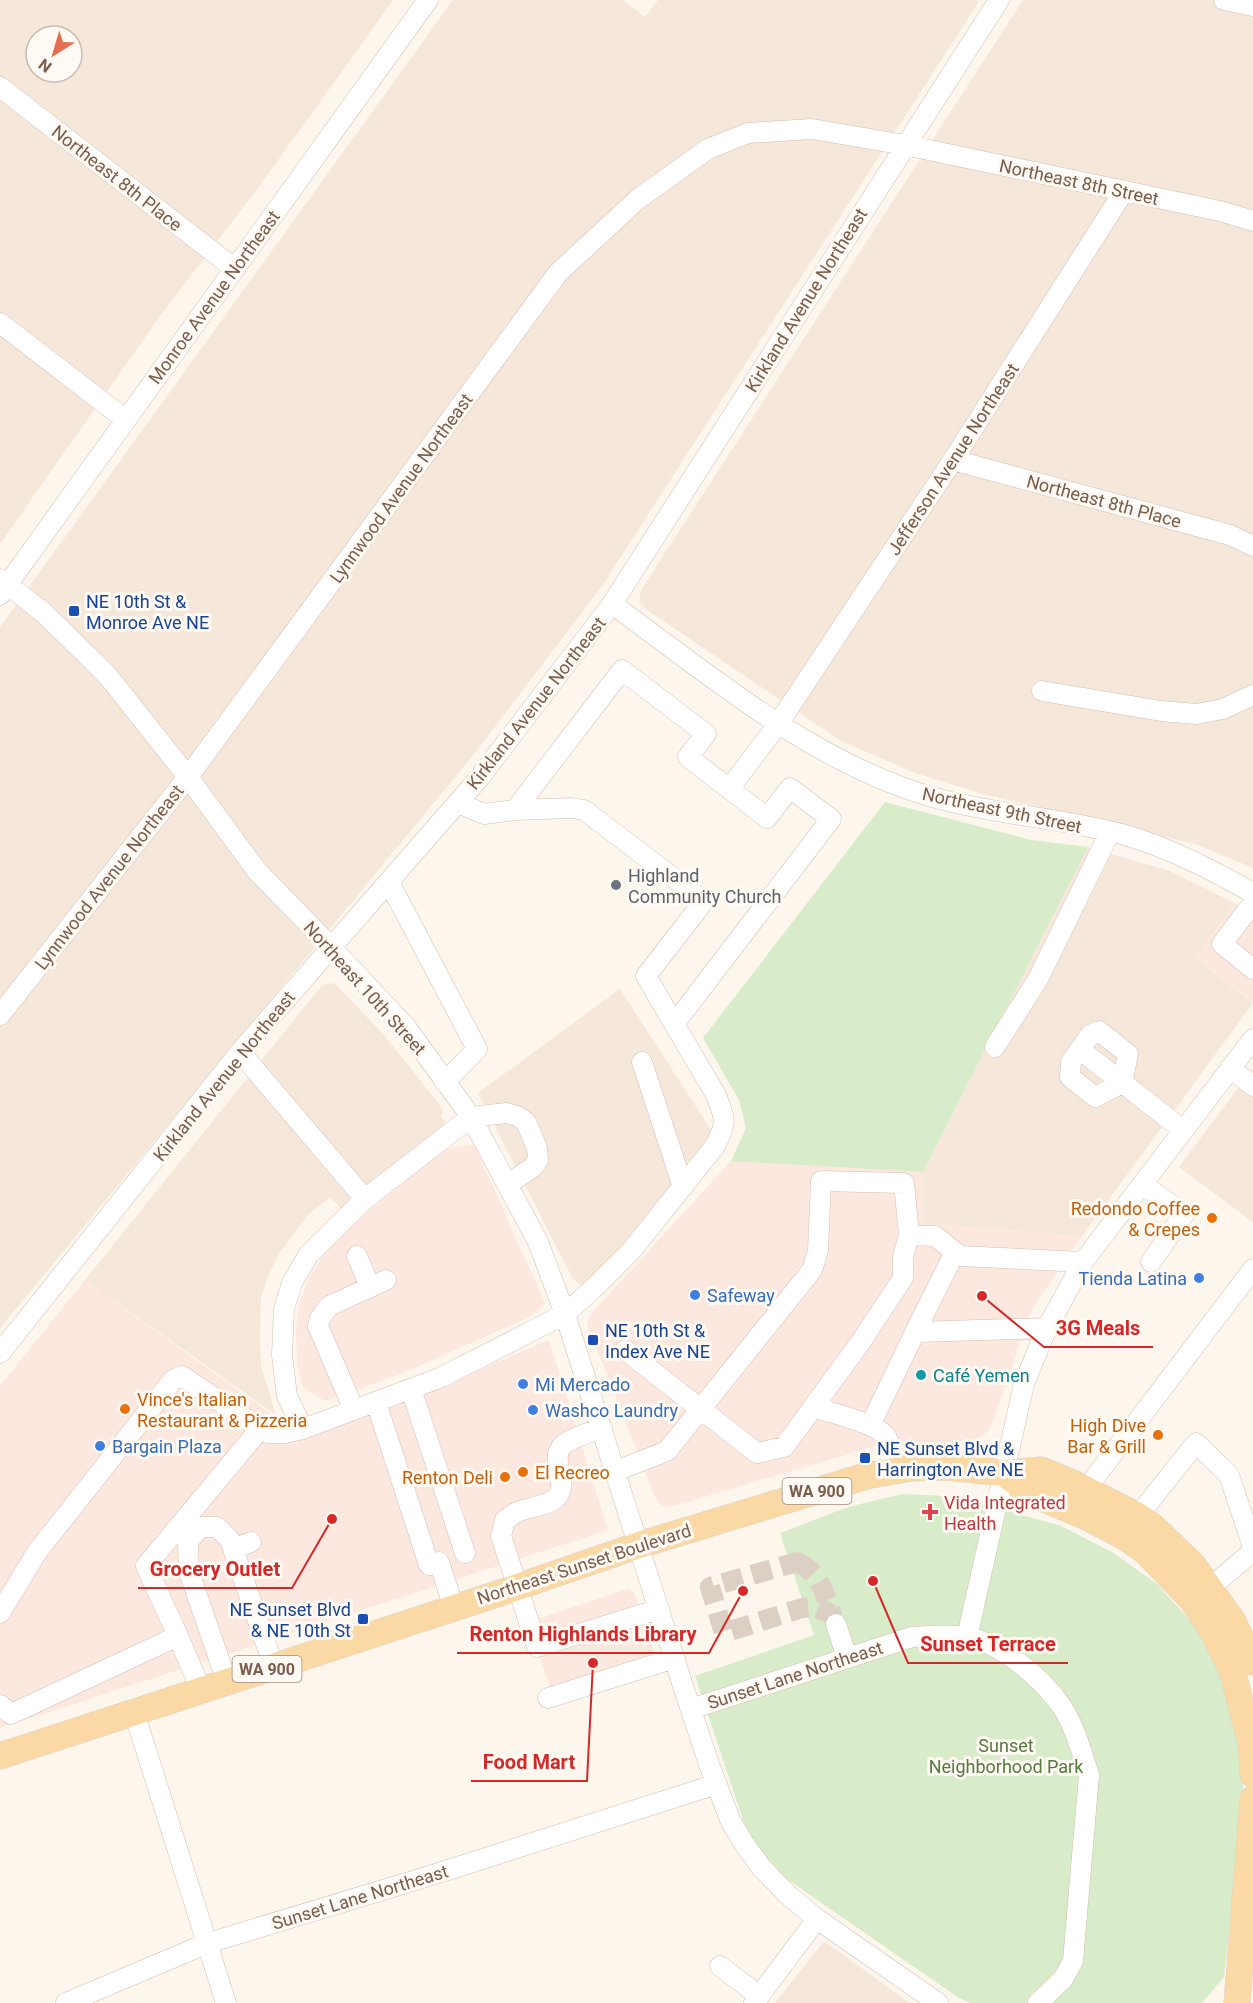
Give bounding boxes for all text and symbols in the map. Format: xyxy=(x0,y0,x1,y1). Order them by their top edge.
north arrow xyxy=(24,24,84,84)
text: N xyxy=(35,55,56,77)
street label: Northeast 8th Place xyxy=(48,121,186,235)
street label: Northeast 8th Street xyxy=(997,155,1161,209)
street label: Kirkland Avenue Northeast xyxy=(741,204,871,396)
street label: Monroe Avenue Northeast xyxy=(144,206,284,388)
street label: Jefferson Avenue Northeast xyxy=(883,359,1023,559)
street label: Lynnwood Avenue Northeast xyxy=(325,389,477,587)
street label: Northeast 8th Place xyxy=(1024,470,1184,532)
place label: NE 10th St & Monroe Ave NE xyxy=(86,591,209,633)
marker: NE 10th St & Monroe Ave NE xyxy=(67,604,81,618)
street label: Kirkland Avenue Northeast xyxy=(462,613,610,793)
street label: Lynnwood Avenue Northeast xyxy=(30,780,188,974)
street label: Northeast 9th Street xyxy=(920,783,1084,837)
place label: Highland Community Church xyxy=(628,865,781,907)
marker: Highland Community Church xyxy=(609,878,623,892)
street label: Northeast 10th Street xyxy=(300,917,431,1059)
street label: Kirkland Avenue Northeast xyxy=(149,987,299,1165)
place label: Redondo Coffee & Crepes xyxy=(1071,1198,1200,1240)
marker: Redondo Coffee & Crepes xyxy=(1205,1211,1219,1225)
place label: Tienda Latina xyxy=(1079,1268,1187,1289)
marker: Tienda Latina xyxy=(1192,1271,1206,1285)
place label: Safeway xyxy=(707,1285,775,1306)
marker: Safeway xyxy=(688,1288,702,1302)
callout: 3G Meals xyxy=(1044,1309,1153,1347)
text: 3G Meals xyxy=(1056,1316,1140,1340)
place label: NE 10th St & Index Ave NE xyxy=(605,1320,710,1362)
marker: NE 10th St & Index Ave NE xyxy=(586,1333,600,1347)
place label: Café Yemen xyxy=(933,1365,1030,1386)
marker: Café Yemen xyxy=(914,1368,928,1382)
place label: Mi Mercado xyxy=(535,1374,630,1395)
marker: Mi Mercado xyxy=(516,1377,530,1391)
place label: Vince's Italian Restaurant & Pizzeria xyxy=(137,1389,307,1431)
place label: Washco Laundry xyxy=(545,1400,679,1421)
marker: Vince's Italian Restaurant & Pizzeria xyxy=(118,1402,132,1416)
marker: Washco Laundry xyxy=(526,1403,540,1417)
place label: High Dive Bar & Grill xyxy=(1067,1415,1146,1457)
marker: High Dive Bar & Grill xyxy=(1151,1428,1165,1442)
place label: Bargain Plaza xyxy=(112,1436,222,1457)
place label: NE Sunset Blvd & Harrington Ave NE xyxy=(877,1438,1024,1480)
marker: Bargain Plaza xyxy=(93,1439,107,1453)
marker: NE Sunset Blvd & Harrington Ave NE xyxy=(858,1451,872,1465)
place label: El Recreo xyxy=(535,1462,610,1483)
marker: El Recreo xyxy=(516,1465,530,1479)
place label: Renton Deli xyxy=(402,1467,493,1488)
marker: Renton Deli xyxy=(498,1470,512,1484)
road number: WA 900 xyxy=(782,1478,852,1504)
place label: Vida Integrated Health xyxy=(944,1492,1066,1534)
marker: Vida Integrated Health xyxy=(921,1503,939,1521)
street label: Northeast Sunset Boulevard xyxy=(474,1519,694,1609)
callout: Grocery Outlet xyxy=(138,1550,292,1588)
text: Grocery Outlet xyxy=(150,1557,280,1581)
place label: NE Sunset Blvd & NE 10th St xyxy=(229,1599,351,1641)
marker: NE Sunset Blvd & NE 10th St xyxy=(356,1612,370,1626)
callout: Renton Highlands Library xyxy=(457,1615,709,1653)
text: Renton Highlands Library xyxy=(469,1622,698,1646)
callout: Sunset Terrace xyxy=(908,1625,1068,1663)
text: Sunset Terrace xyxy=(920,1632,1056,1656)
street label: Sunset Lane Northeast xyxy=(705,1637,885,1713)
road number: WA 900 xyxy=(232,1656,302,1682)
park label: Sunset Neighborhood Park xyxy=(929,1735,1084,1777)
callout: Food Mart xyxy=(471,1743,587,1781)
text: Food Mart xyxy=(483,1750,575,1774)
street label: Sunset Lane Northeast xyxy=(269,1860,451,1934)

